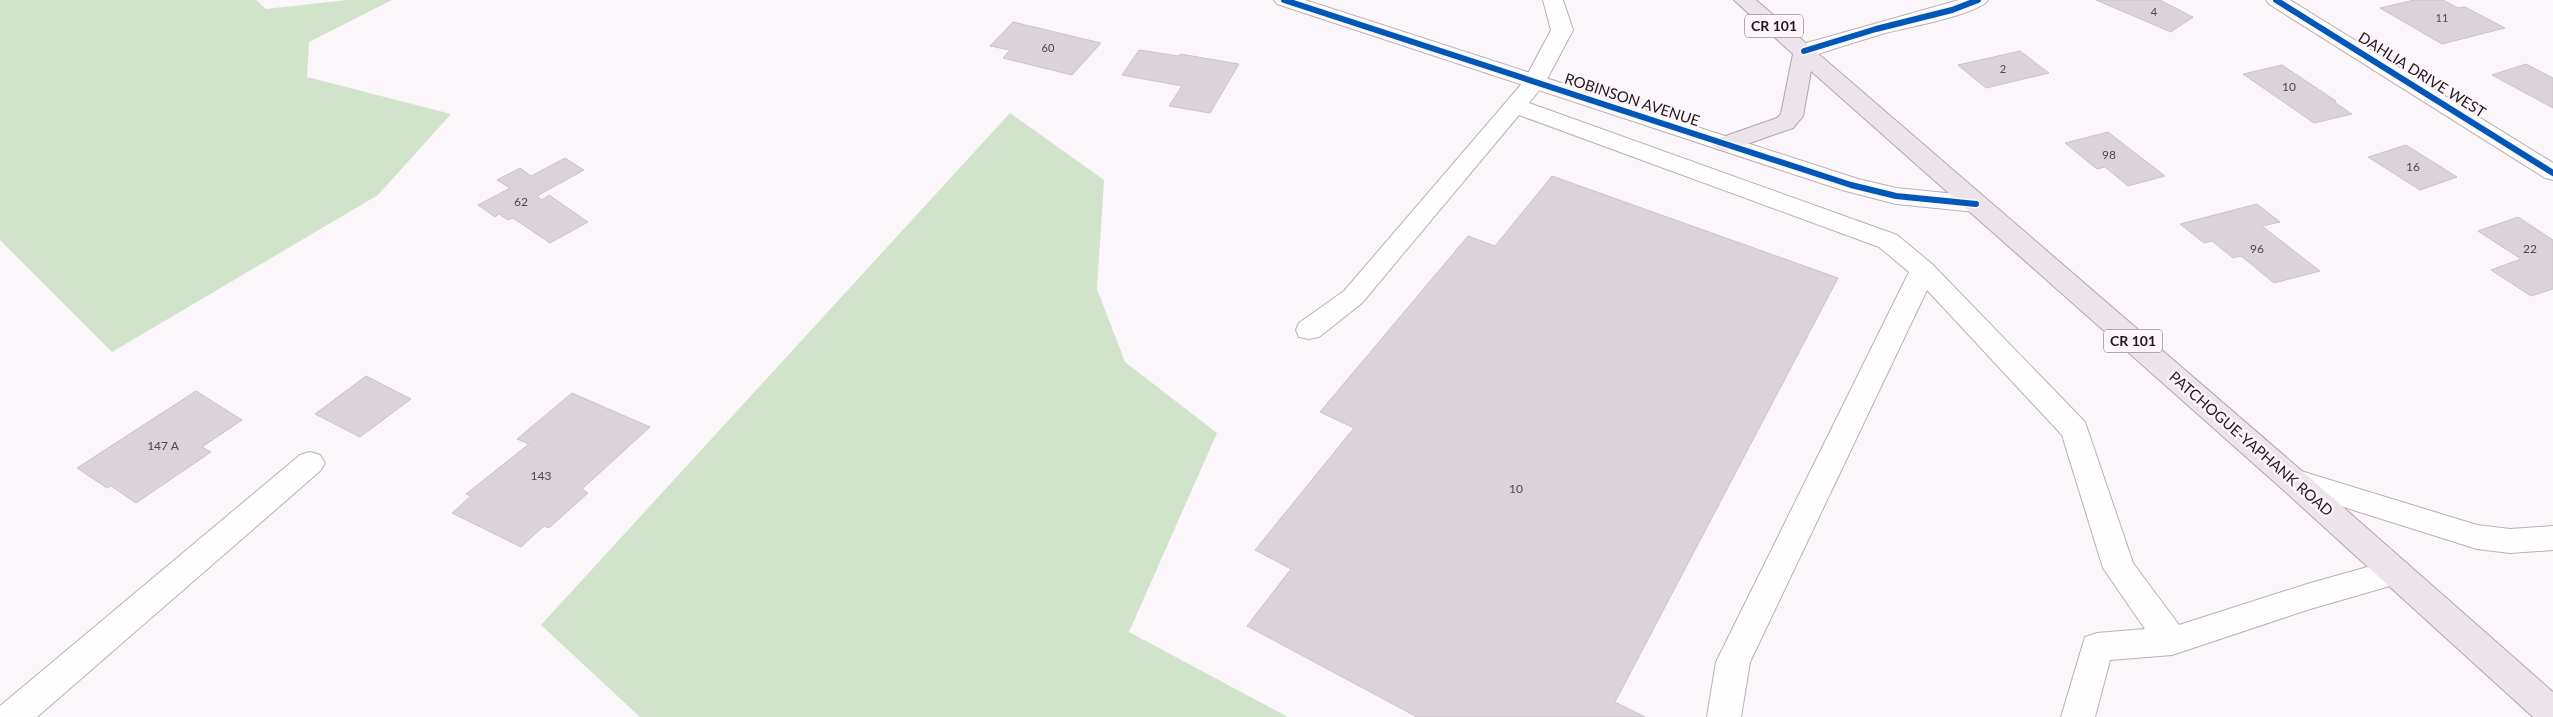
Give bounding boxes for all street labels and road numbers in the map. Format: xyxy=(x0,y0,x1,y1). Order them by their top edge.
road number: CR 101 xyxy=(1745,15,1803,38)
street label: DAHLIA DRIVE WEST xyxy=(2356,28,2490,121)
street label: ROBINSON AVENUE xyxy=(1563,69,1702,129)
road number: CR 101 xyxy=(2104,330,2162,352)
street label: PATCHOGUE-YAPHANK ROAD xyxy=(2166,367,2337,519)

